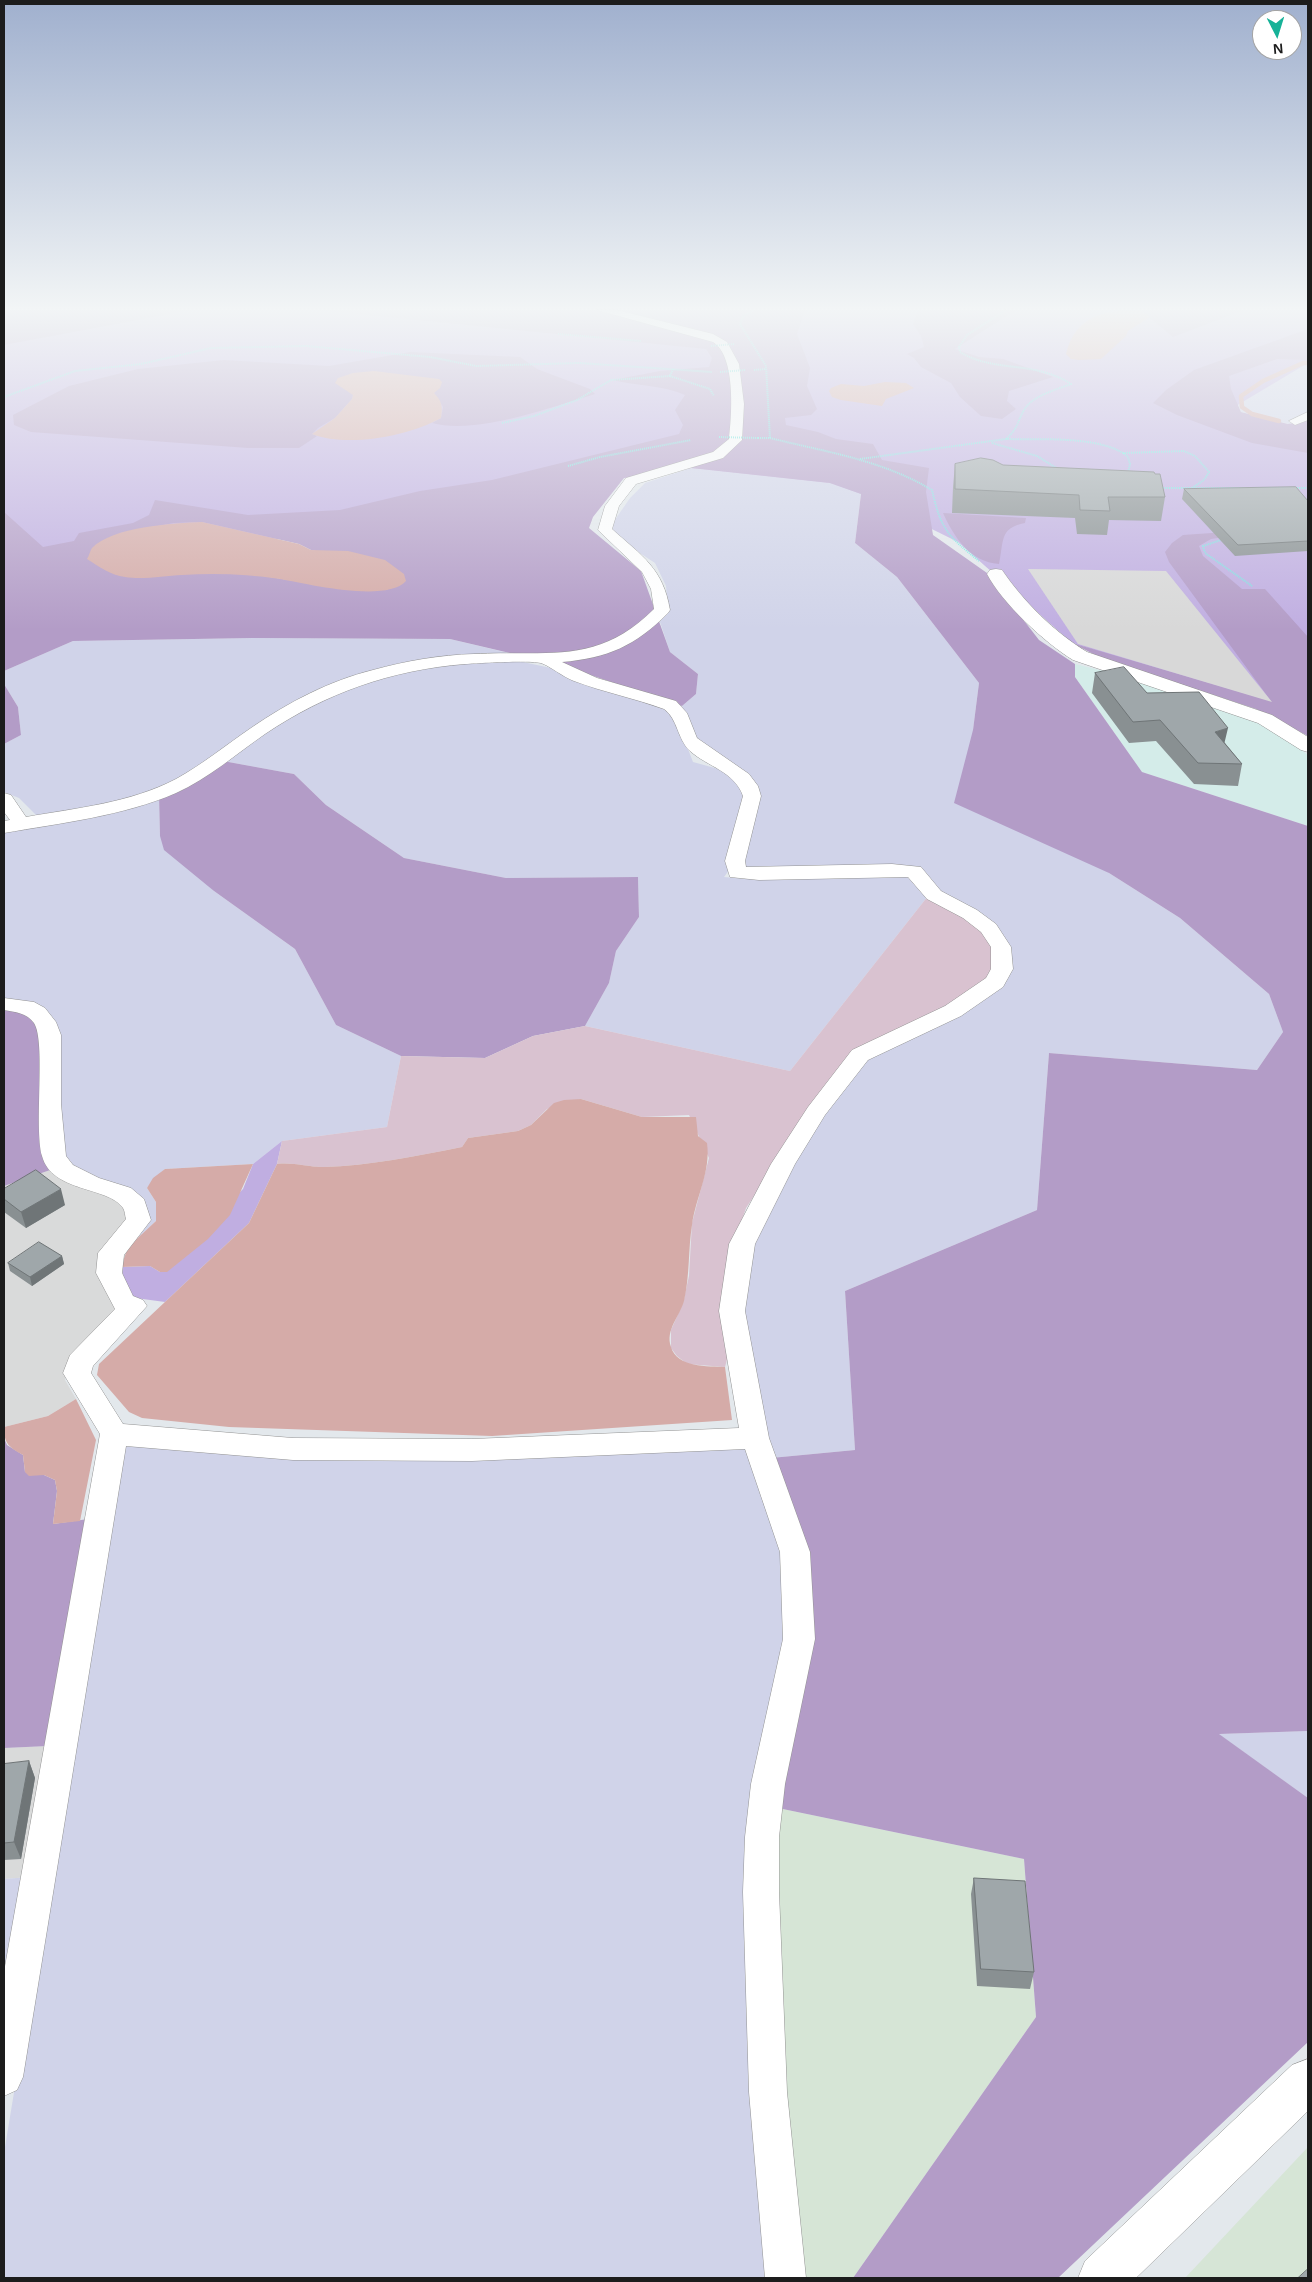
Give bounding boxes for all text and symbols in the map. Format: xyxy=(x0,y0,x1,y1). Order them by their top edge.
north arrow xyxy=(1252,10,1302,60)
text: N xyxy=(1272,41,1284,57)

